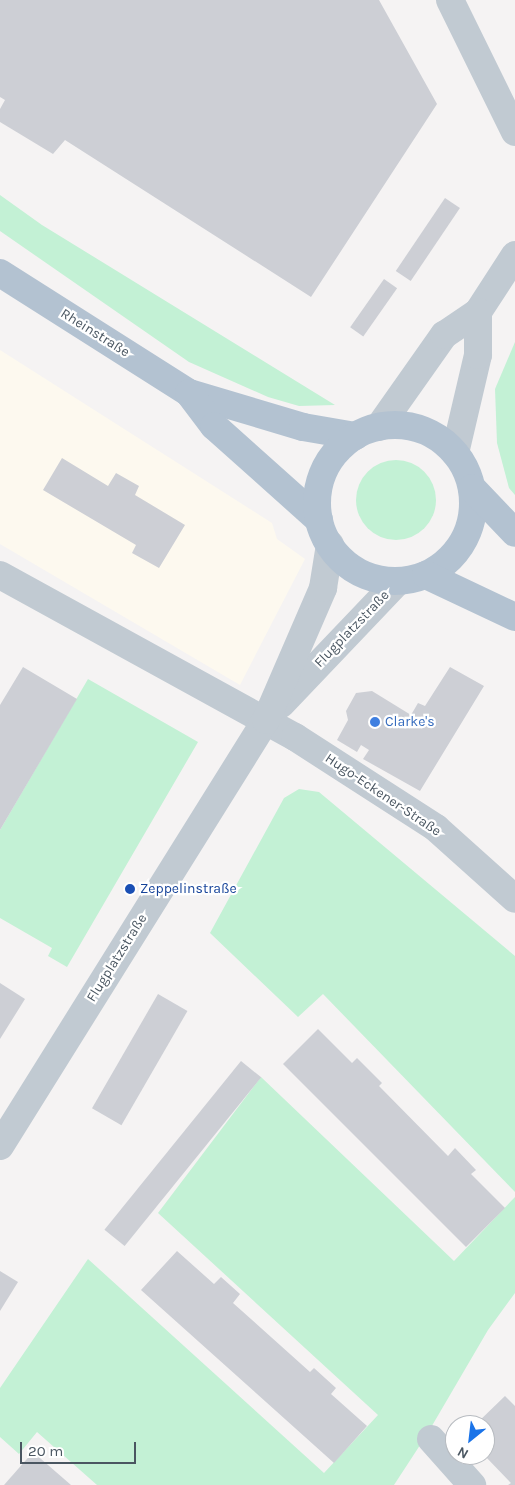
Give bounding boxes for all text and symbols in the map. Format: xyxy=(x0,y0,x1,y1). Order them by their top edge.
street label: Rheinstraße xyxy=(57,305,133,361)
street label: Flugplatzstraße xyxy=(311,587,393,671)
place label: Clarke's xyxy=(385,714,435,730)
marker: Clarke's xyxy=(369,716,381,728)
street label: Hugo-Eckener-Straße xyxy=(322,750,444,840)
place label: Zeppelinstraße xyxy=(140,881,237,897)
marker: Zeppelinstraße xyxy=(124,883,136,895)
street label: Flugplatzstraße xyxy=(83,911,151,1005)
north arrow xyxy=(445,1415,495,1465)
scale bar xyxy=(22,1432,139,1464)
text: 20 m xyxy=(28,1442,63,1460)
text: N xyxy=(454,1443,471,1463)

